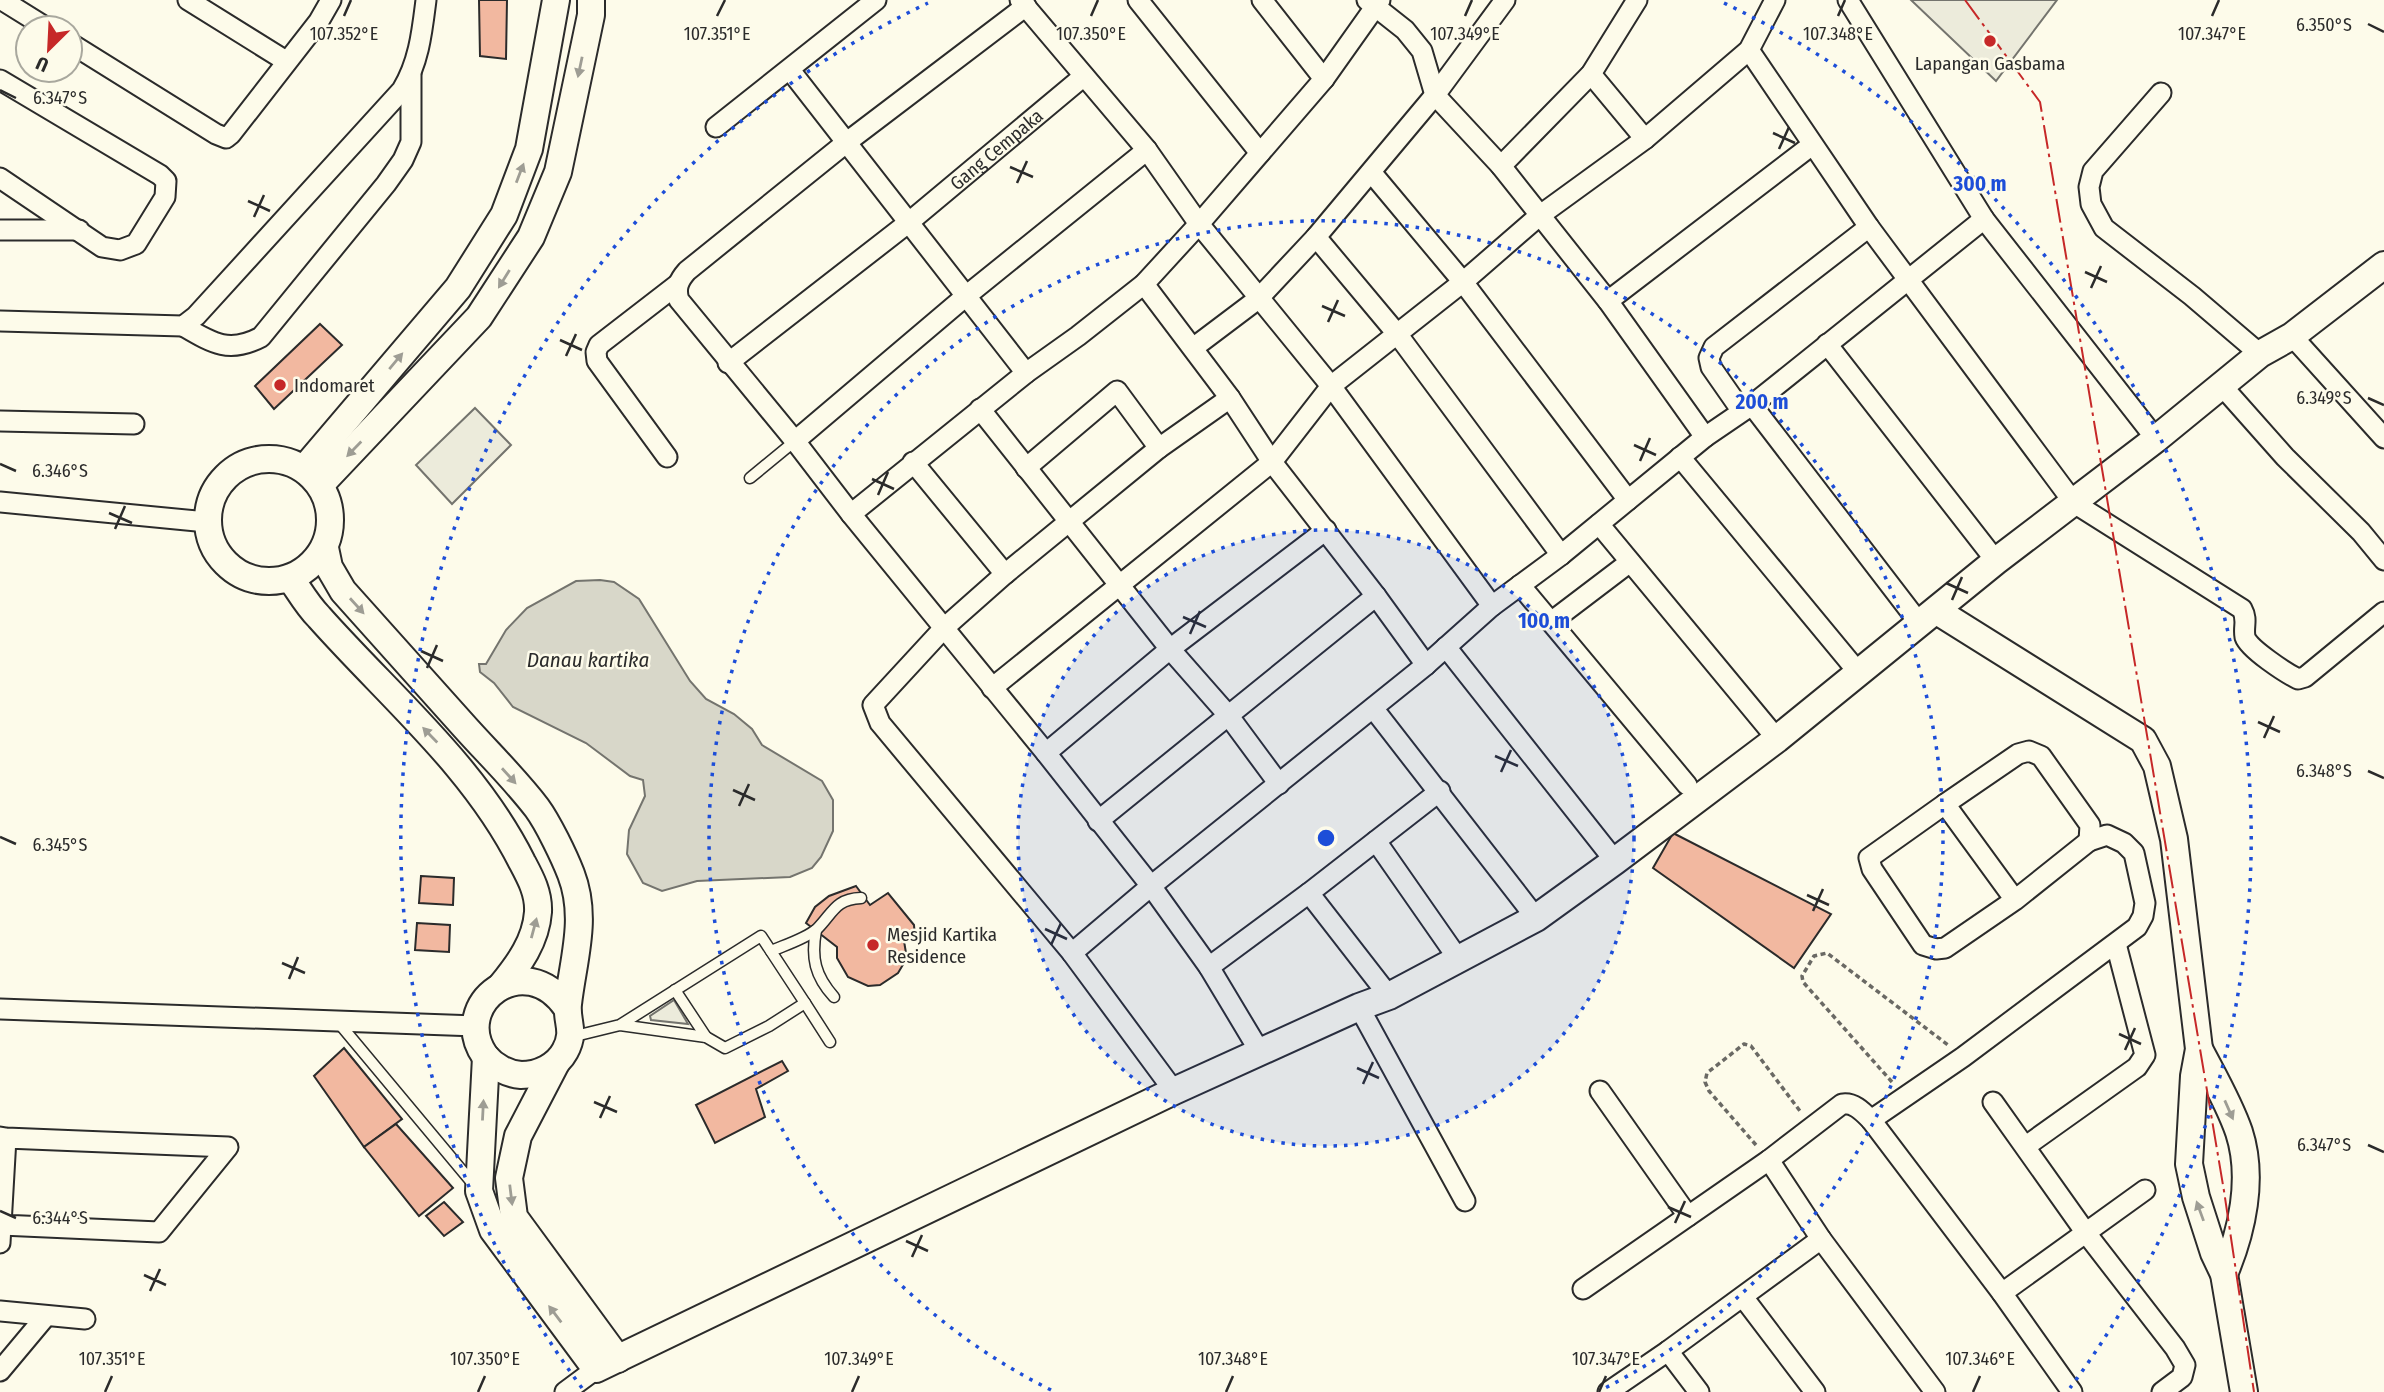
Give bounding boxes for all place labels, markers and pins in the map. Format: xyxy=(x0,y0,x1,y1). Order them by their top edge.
marker: Lapangan Gasbama xyxy=(1982,33,1998,49)
place label: Lapangan Gasbama xyxy=(1915,52,2065,75)
place label: Indomaret xyxy=(294,374,376,397)
marker: Indomaret xyxy=(272,377,288,393)
centre of rings xyxy=(1314,826,1338,850)
place label: Mesjid Kartika Residence xyxy=(887,923,997,968)
marker: Mesjid Kartika Residence xyxy=(865,937,881,953)

